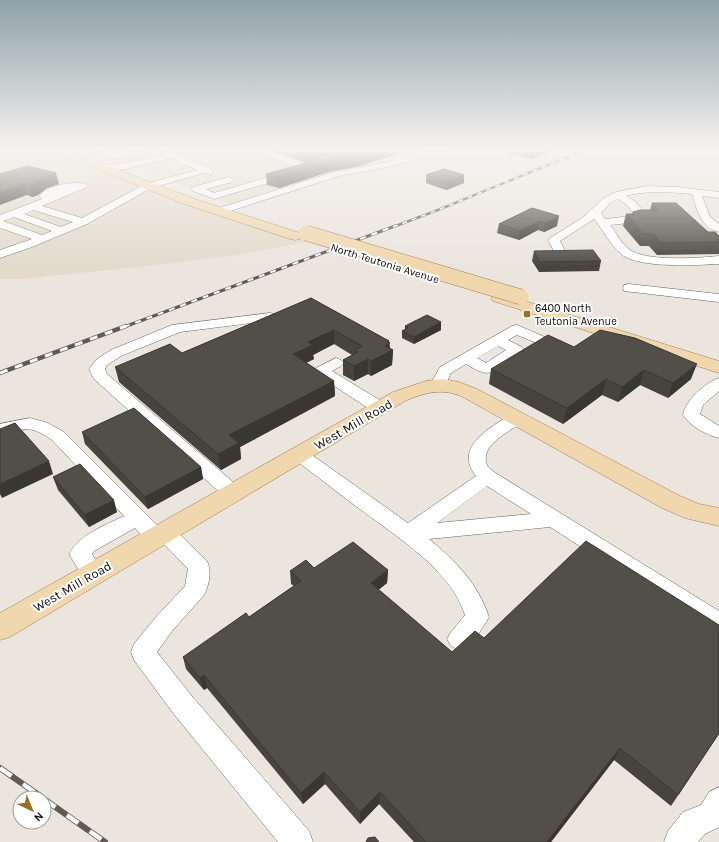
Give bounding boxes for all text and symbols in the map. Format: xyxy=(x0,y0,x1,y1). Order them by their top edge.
street label: North Teutonia Avenue xyxy=(329,241,441,286)
place label: 6400 North Teutonia Avenue xyxy=(535,302,617,328)
marker: 6400 North Teutonia Avenue xyxy=(522,309,532,319)
street label: West Mill Road xyxy=(311,396,395,453)
street label: West Mill Road xyxy=(30,558,114,615)
north arrow xyxy=(12,790,52,830)
text: N xyxy=(31,809,46,824)

